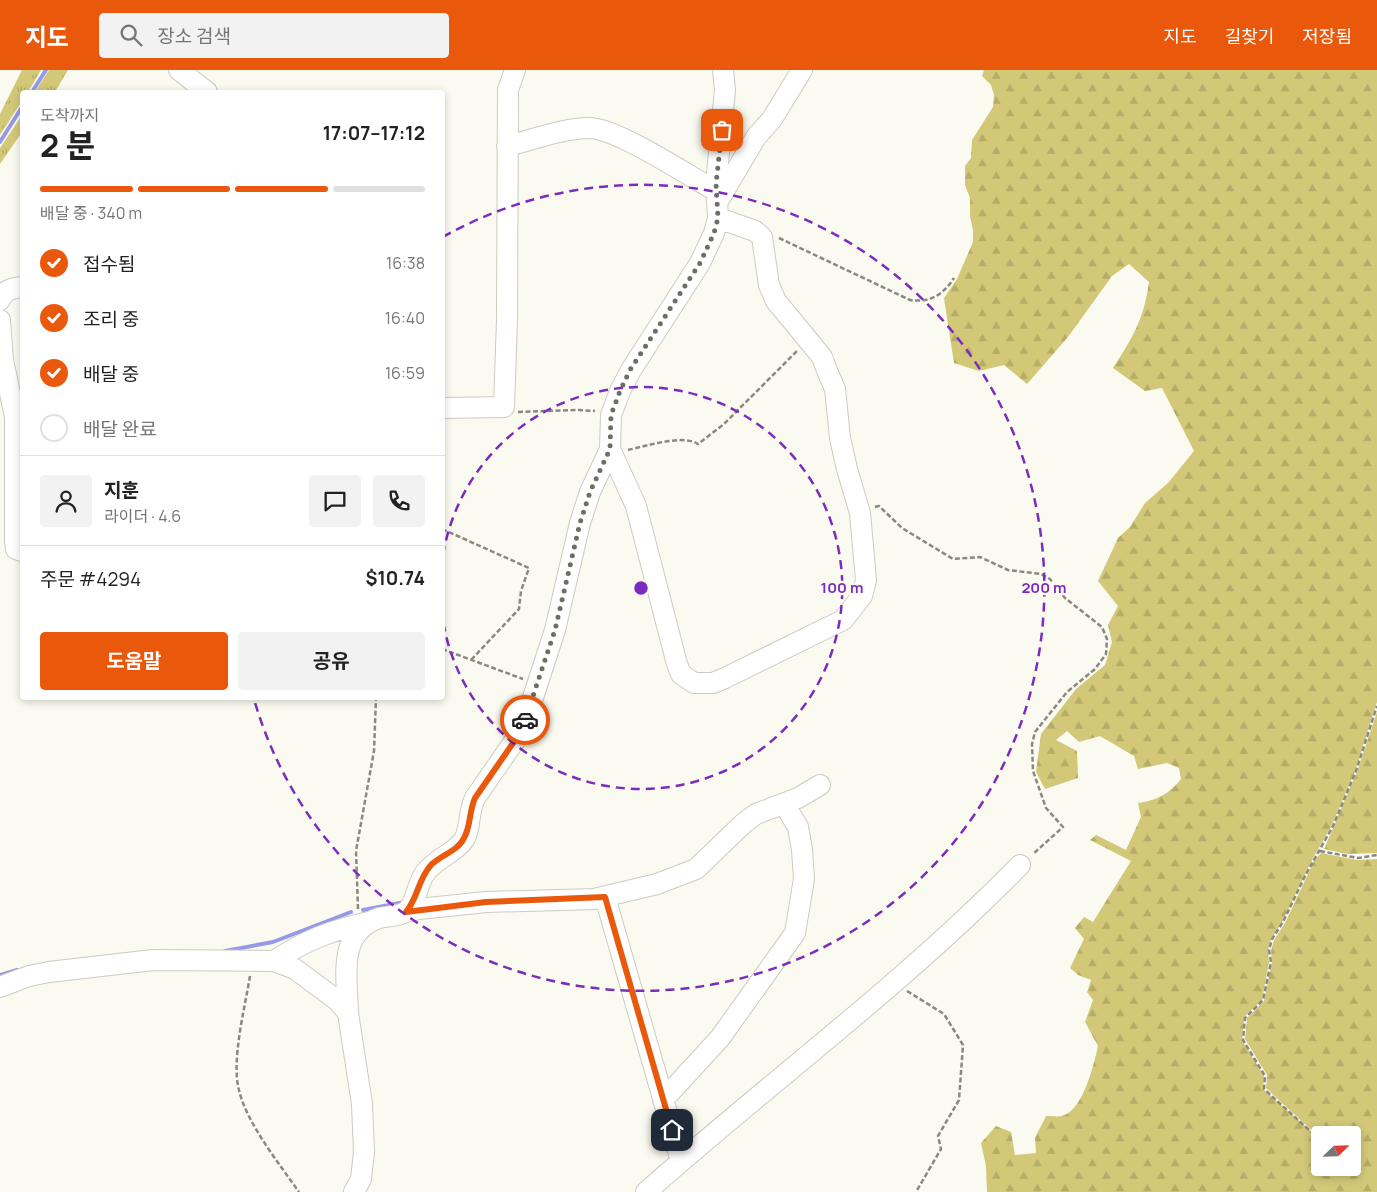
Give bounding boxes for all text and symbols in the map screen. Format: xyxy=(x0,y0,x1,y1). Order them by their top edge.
search box xyxy=(99,13,449,58)
text: 지도 xyxy=(25,20,69,53)
icon: search xyxy=(117,21,145,49)
text: 장소 검색 xyxy=(157,23,231,49)
text: 지도 xyxy=(1164,24,1197,48)
text: 길찾기 xyxy=(1225,24,1274,48)
text: 저장됨 xyxy=(1302,24,1352,48)
text: 도착까지 xyxy=(40,104,99,126)
pin xyxy=(701,109,743,151)
icon: bag xyxy=(708,116,736,144)
text: 17:07–17:12 xyxy=(323,120,425,146)
text: 2 분 xyxy=(40,123,95,167)
text: 배달 중 · 340 m xyxy=(40,202,142,224)
icon: check xyxy=(40,249,68,277)
text: 접수됨 xyxy=(83,251,135,277)
text: 16:38 xyxy=(386,252,425,274)
icon: check xyxy=(40,304,68,332)
text: 조리 중 xyxy=(83,306,139,332)
text: 16:40 xyxy=(385,307,425,329)
icon: check xyxy=(40,359,68,387)
text: 배달 중 xyxy=(83,361,139,387)
text: 16:59 xyxy=(385,362,425,384)
text: 배달 완료 xyxy=(83,416,157,442)
button: person xyxy=(40,475,92,527)
button: chat xyxy=(309,475,361,527)
button: phone xyxy=(373,475,425,527)
text: 지훈 xyxy=(104,477,139,503)
text: 라이더 · 4.6 xyxy=(104,505,181,527)
text: $10.74 xyxy=(366,565,425,591)
text: 주문 #4294 xyxy=(40,566,141,592)
text: 100 m xyxy=(821,577,863,598)
text: 200 m xyxy=(1021,577,1067,598)
centre of rings xyxy=(632,579,650,597)
button: 도움말 xyxy=(40,632,228,690)
button: 공유 xyxy=(238,632,425,690)
courier xyxy=(500,695,550,745)
icon: car xyxy=(511,706,539,734)
pin xyxy=(651,1109,693,1151)
icon: home xyxy=(658,1116,686,1144)
north arrow xyxy=(1311,1126,1361,1176)
map controls xyxy=(1311,1126,1361,1176)

